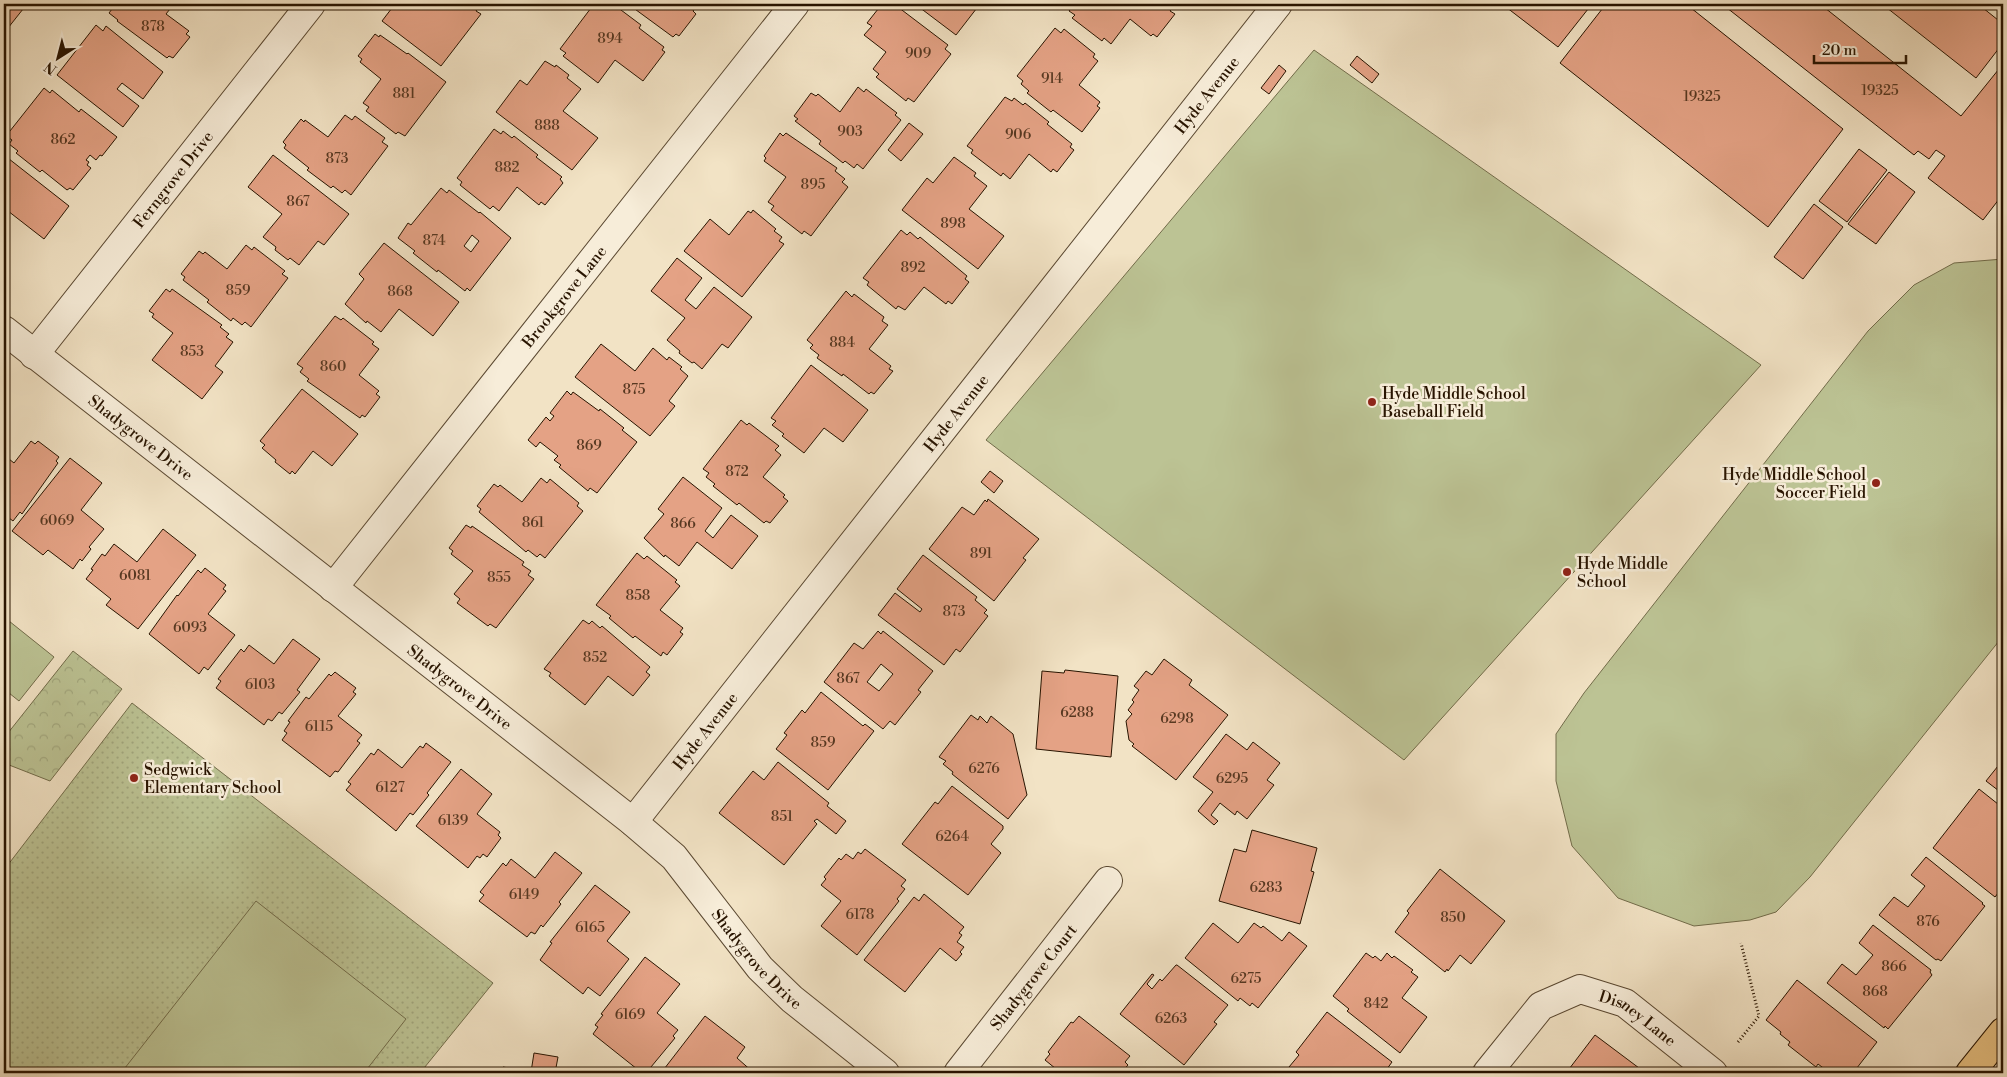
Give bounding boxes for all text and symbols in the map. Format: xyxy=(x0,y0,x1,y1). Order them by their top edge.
house number: 878 xyxy=(141,18,165,36)
house number: 894 xyxy=(597,30,623,48)
north arrow xyxy=(32,32,82,82)
scale bar xyxy=(1814,32,1907,64)
text: 20 m xyxy=(1822,41,1857,60)
house number: 909 xyxy=(905,45,931,63)
street label: Hyde Avenue xyxy=(1170,53,1244,138)
text: N xyxy=(41,57,61,78)
house number: 914 xyxy=(1041,70,1063,88)
house number: 19325 xyxy=(1861,82,1899,100)
house number: 881 xyxy=(393,85,415,103)
house number: 19325 xyxy=(1683,88,1721,106)
house number: 888 xyxy=(534,117,560,135)
house number: 903 xyxy=(837,123,863,141)
house number: 906 xyxy=(1005,126,1032,144)
street label: Ferngrove Drive xyxy=(129,127,218,232)
house number: 862 xyxy=(50,131,76,149)
house number: 873 xyxy=(325,150,349,168)
house number: 882 xyxy=(494,159,520,177)
house number: 895 xyxy=(801,176,826,194)
house number: 867 xyxy=(286,193,310,211)
house number: 898 xyxy=(940,215,966,233)
house number: 874 xyxy=(422,232,446,250)
street label: Brookgrove Lane xyxy=(517,242,611,353)
house number: 892 xyxy=(900,259,926,277)
house number: 859 xyxy=(226,282,250,300)
house number: 868 xyxy=(387,283,413,301)
house number: 884 xyxy=(829,334,855,352)
house number: 853 xyxy=(180,343,204,361)
house number: 860 xyxy=(320,358,346,376)
street label: Hyde Avenue xyxy=(920,371,993,456)
house number: 875 xyxy=(623,381,646,399)
place label: Hyde Middle School Baseball Field xyxy=(1381,384,1526,422)
street label: Shadygrove Drive xyxy=(84,391,197,485)
marker: Hyde Middle School Baseball Field xyxy=(1366,396,1378,408)
house number: 869 xyxy=(576,437,602,455)
house number: 872 xyxy=(725,463,749,481)
place label: Hyde Middle School Soccer Field xyxy=(1722,465,1866,503)
marker: Hyde Middle School Soccer Field xyxy=(1870,477,1882,489)
house number: 6069 xyxy=(40,512,74,530)
house number: 861 xyxy=(522,514,544,532)
house number: 866 xyxy=(670,515,696,533)
house number: 891 xyxy=(970,545,992,563)
place label: Hyde Middle School xyxy=(1577,554,1668,592)
marker: Hyde Middle School xyxy=(1561,566,1573,578)
house number: 6081 xyxy=(119,567,151,585)
house number: 855 xyxy=(487,569,511,587)
house number: 858 xyxy=(626,587,650,605)
house number: 873 xyxy=(942,603,966,621)
house number: 6093 xyxy=(173,619,207,637)
street label: Shadygrove Drive xyxy=(403,640,516,735)
house number: 852 xyxy=(583,649,607,667)
house number: 867 xyxy=(836,670,860,688)
house number: 6103 xyxy=(245,676,276,694)
street label: Hyde Avenue xyxy=(669,689,742,774)
house number: 6288 xyxy=(1060,704,1094,722)
house number: 6298 xyxy=(1160,710,1194,728)
house number: 6115 xyxy=(305,718,333,736)
house number: 859 xyxy=(811,734,835,752)
place label: Sedgwick Elementary School xyxy=(144,760,282,798)
house number: 6276 xyxy=(968,760,1000,778)
house number: 6295 xyxy=(1216,770,1249,788)
marker: Sedgwick Elementary School xyxy=(128,772,140,784)
house number: 6127 xyxy=(375,779,405,797)
house number: 851 xyxy=(771,808,793,826)
house number: 6139 xyxy=(438,812,468,830)
house number: 6264 xyxy=(935,828,969,846)
house number: 6283 xyxy=(1250,879,1283,897)
house number: 6149 xyxy=(509,886,539,904)
street label: Shadygrove Drive xyxy=(707,905,806,1014)
house number: 6178 xyxy=(846,906,874,924)
house number: 850 xyxy=(1440,909,1466,927)
house number: 876 xyxy=(1916,913,1940,931)
house number: 6165 xyxy=(575,919,605,937)
street label: Shadygrove Court xyxy=(986,920,1082,1034)
house number: 866 xyxy=(1881,958,1907,976)
house number: 6275 xyxy=(1231,970,1262,988)
house number: 868 xyxy=(1862,983,1888,1001)
street label: Disney Lane xyxy=(1596,987,1680,1051)
house number: 842 xyxy=(1363,995,1389,1013)
house number: 6169 xyxy=(615,1006,645,1024)
house number: 6263 xyxy=(1155,1010,1188,1028)

